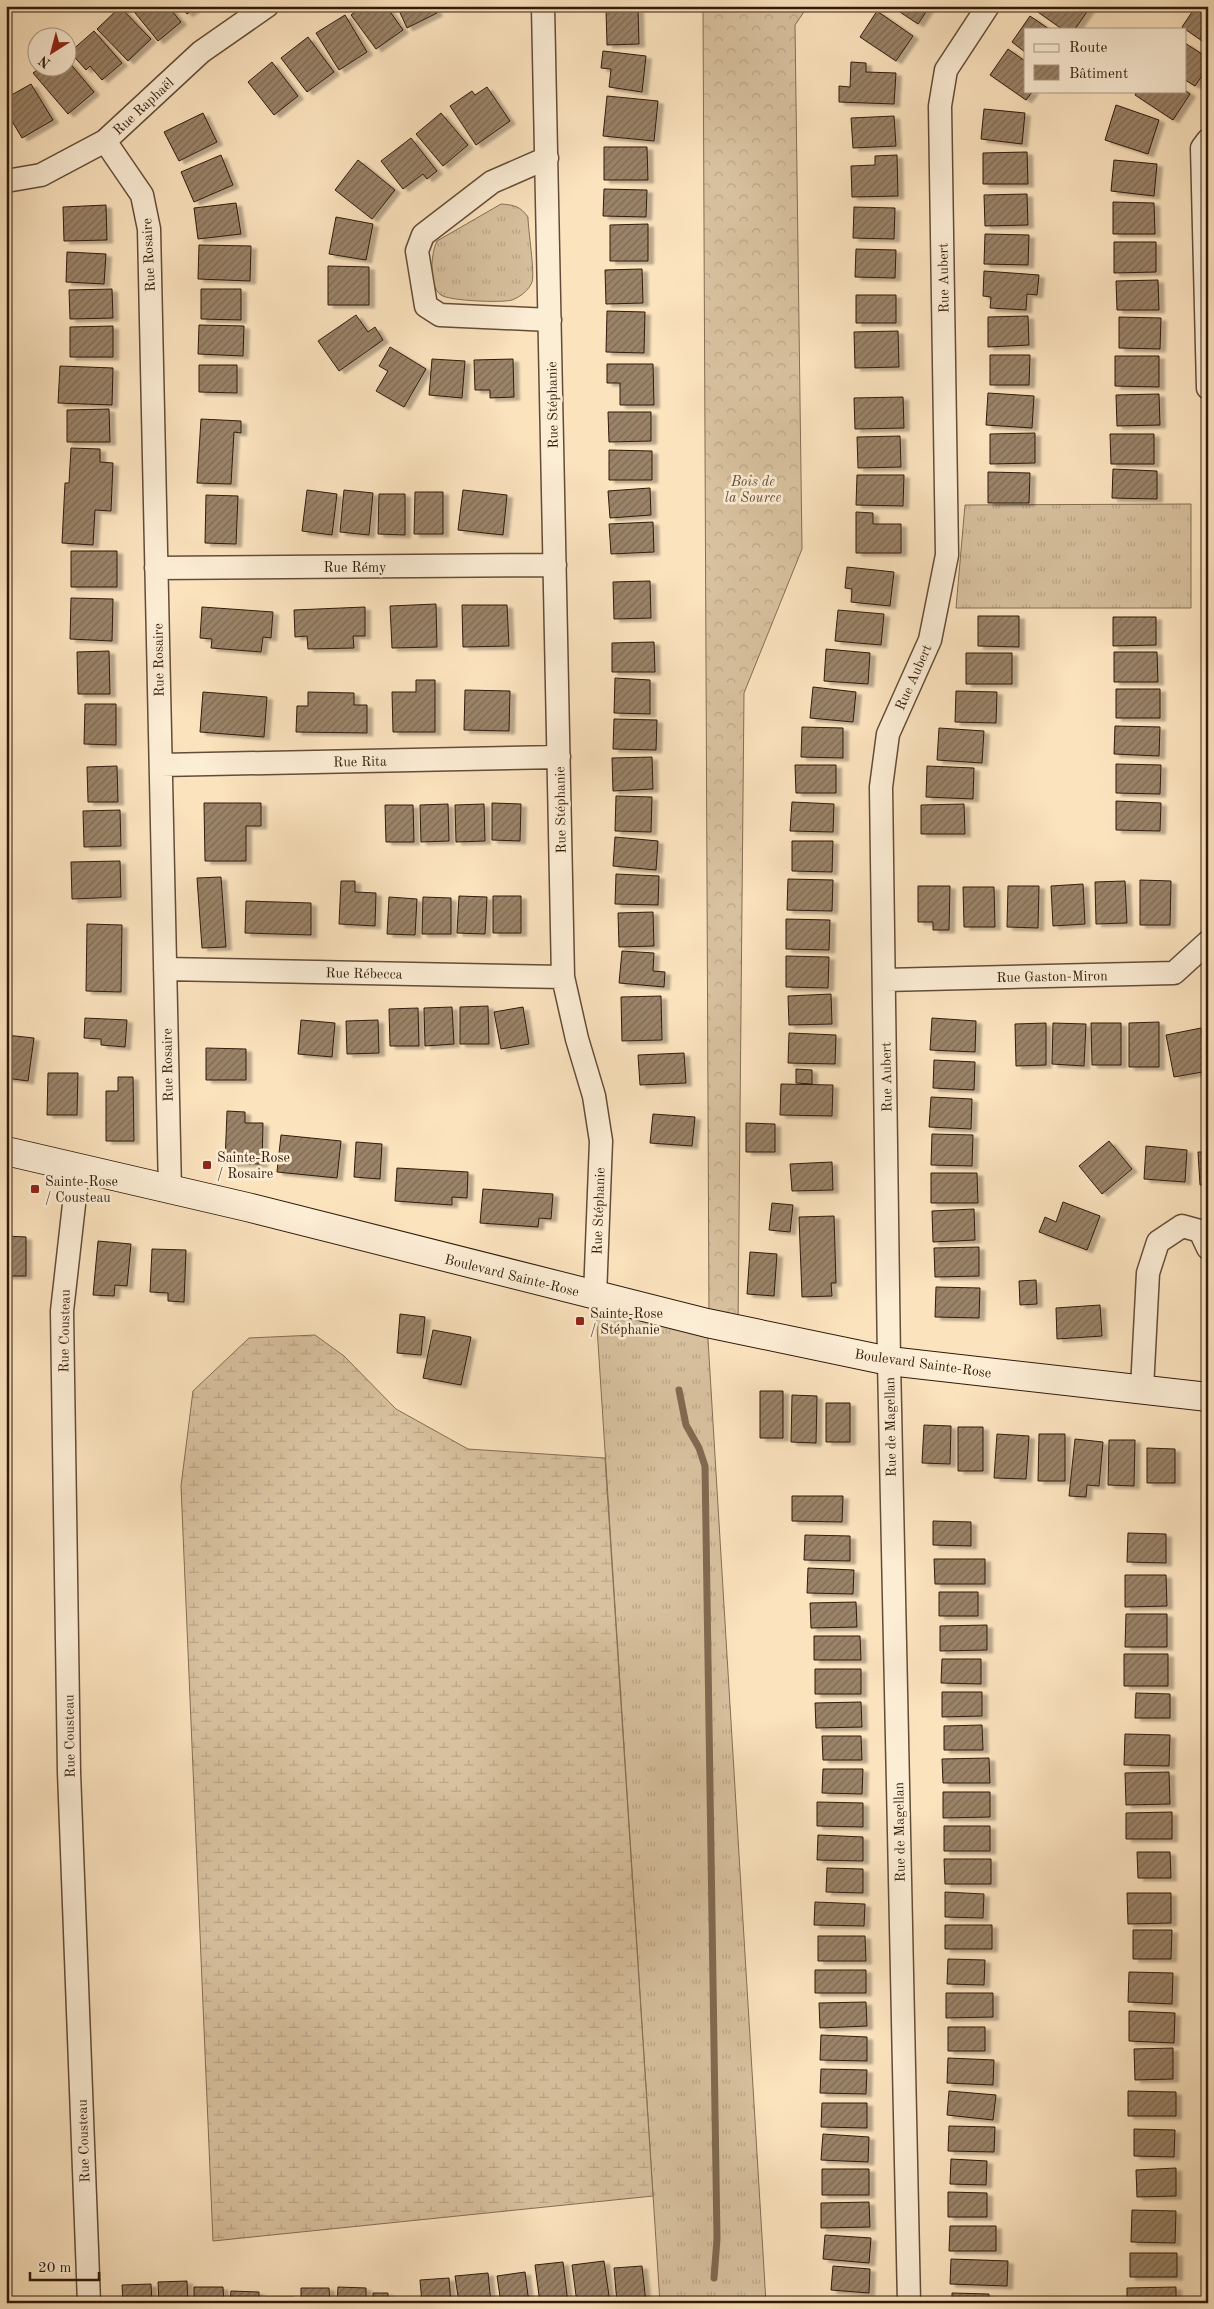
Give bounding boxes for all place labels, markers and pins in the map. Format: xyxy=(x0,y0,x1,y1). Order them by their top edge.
place label: Sainte-Rose / Rosaire xyxy=(217,1151,290,1181)
marker: Sainte-Rose / Rosaire xyxy=(201,1159,213,1171)
place label: Sainte-Rose / Cousteau xyxy=(45,1175,118,1205)
marker: Sainte-Rose / Cousteau xyxy=(29,1183,41,1195)
place label: Sainte-Rose / Stéphanie xyxy=(590,1307,663,1337)
marker: Sainte-Rose / Stéphanie xyxy=(574,1315,586,1327)

